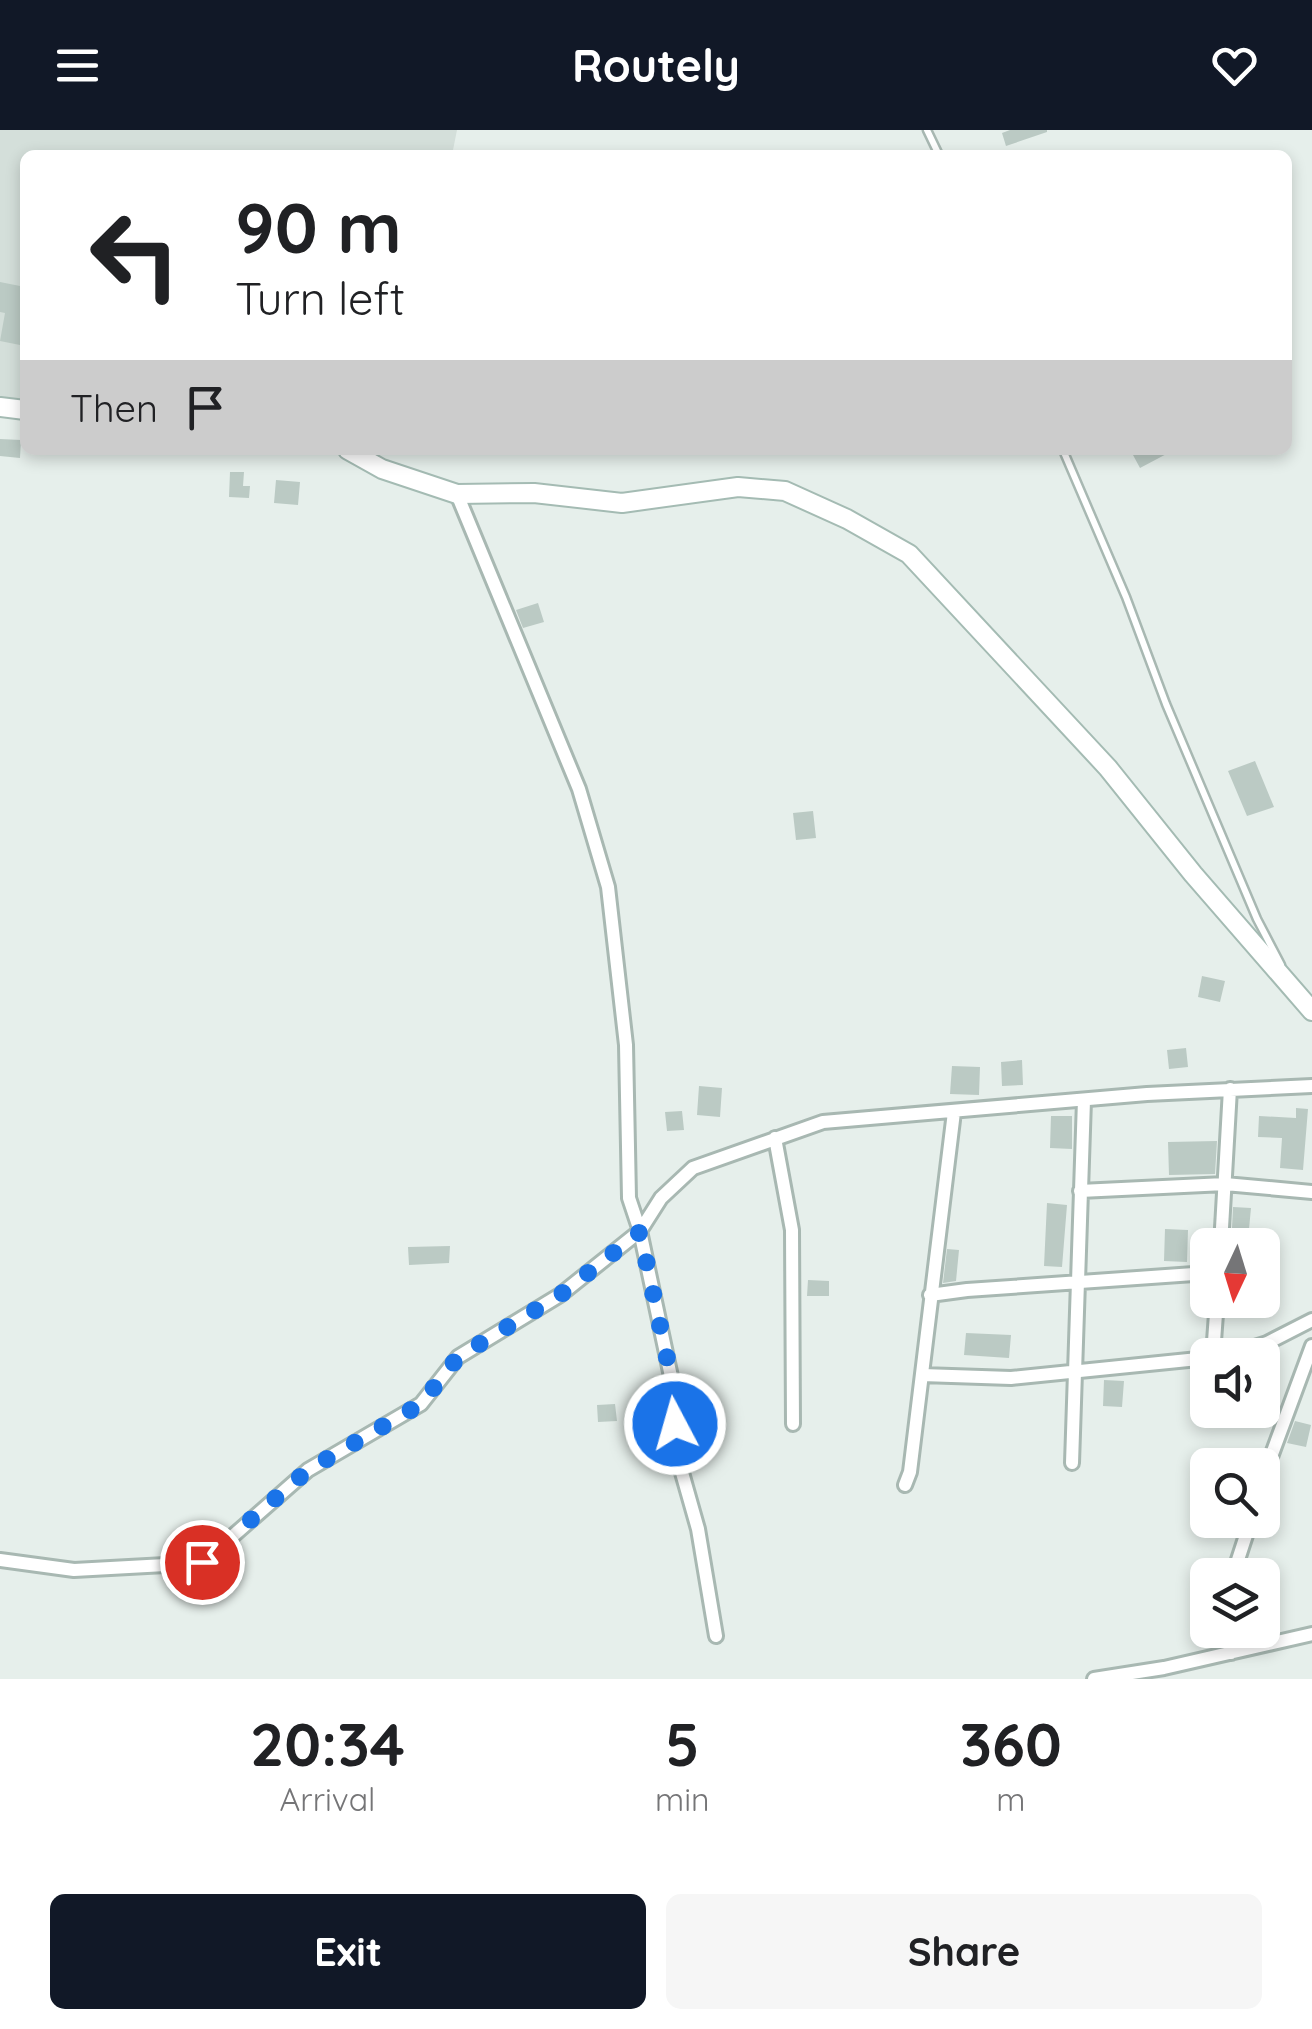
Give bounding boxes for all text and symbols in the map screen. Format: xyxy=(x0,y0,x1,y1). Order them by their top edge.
text: Routely xyxy=(572,37,740,93)
icon: menu xyxy=(50,38,105,93)
icon: heart xyxy=(1207,38,1262,93)
text: 90 m xyxy=(235,183,402,271)
icon: left xyxy=(70,190,200,320)
text: Turn left xyxy=(235,270,405,326)
icon: arrive xyxy=(178,380,233,435)
text: Then xyxy=(70,384,158,432)
north arrow xyxy=(1190,1228,1280,1318)
map controls xyxy=(1190,1228,1280,1648)
button: sound xyxy=(1190,1338,1280,1428)
position arrow xyxy=(623,1372,727,1476)
button: search xyxy=(1190,1448,1280,1538)
pin xyxy=(160,1520,245,1605)
icon: arrive xyxy=(175,1535,230,1590)
button: layers xyxy=(1190,1558,1280,1648)
text: 20:34 xyxy=(250,1706,405,1781)
text: 5 xyxy=(665,1706,700,1781)
text: 360 xyxy=(960,1706,1062,1781)
text: Arrival xyxy=(280,1779,375,1819)
text: min xyxy=(655,1779,710,1819)
text: m xyxy=(996,1779,1025,1819)
button: Exit xyxy=(50,1894,646,2009)
button: Share xyxy=(666,1894,1262,2009)

